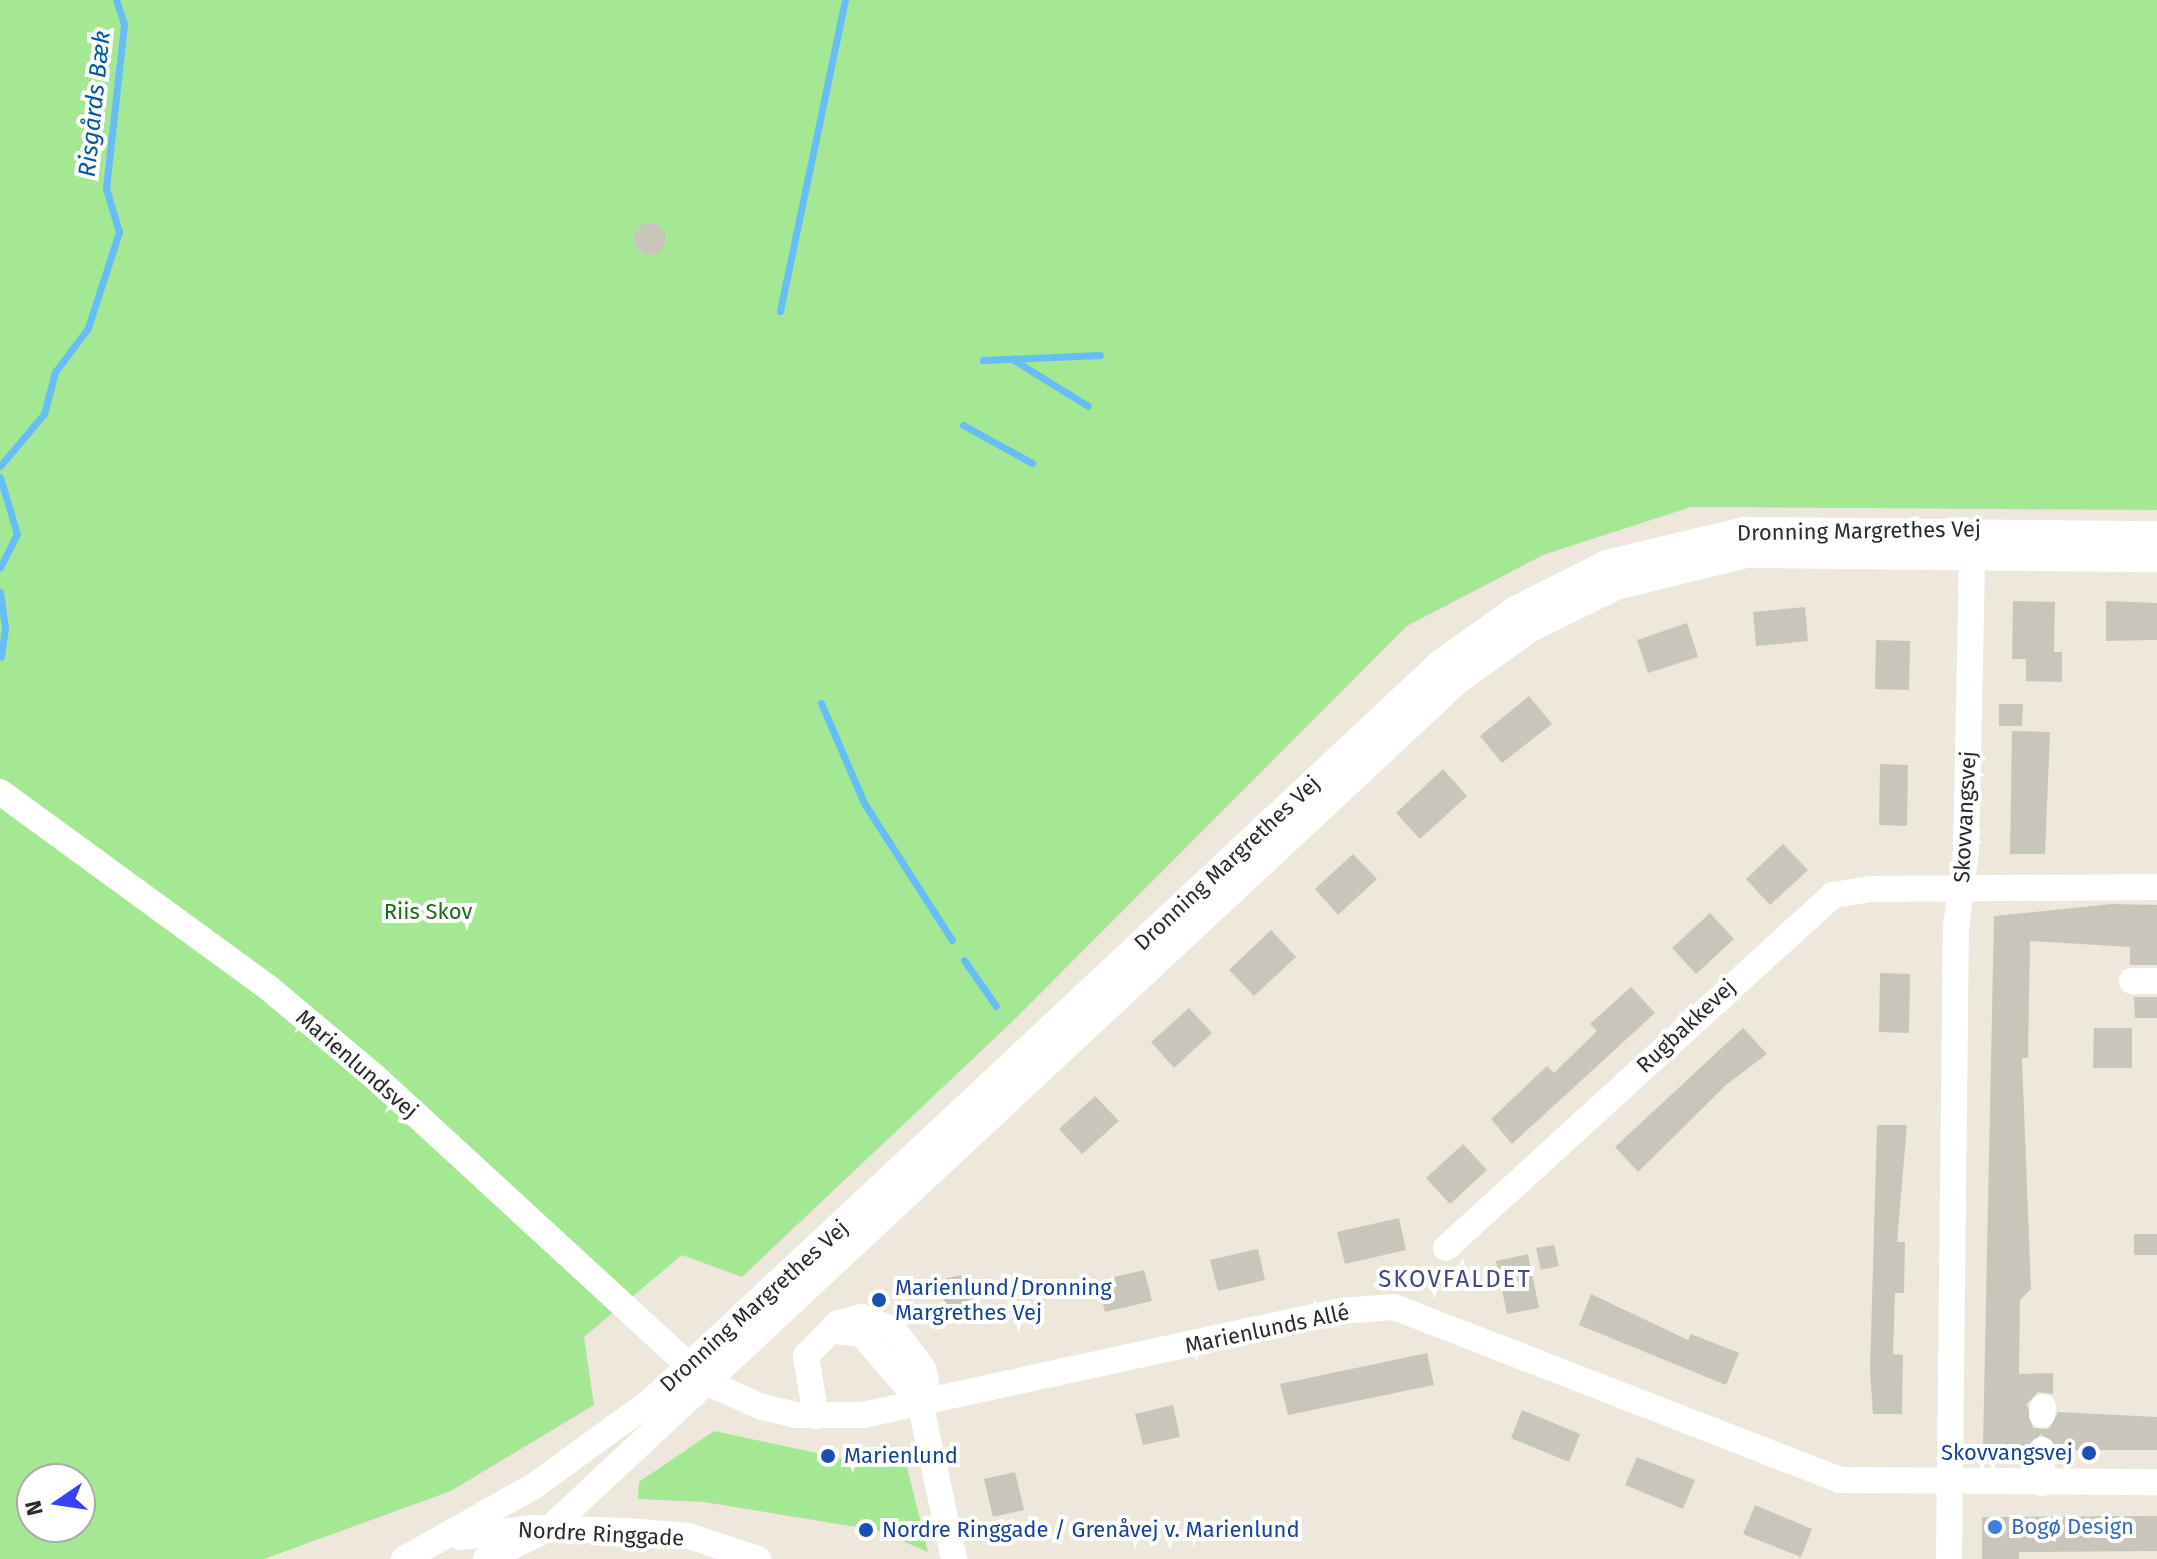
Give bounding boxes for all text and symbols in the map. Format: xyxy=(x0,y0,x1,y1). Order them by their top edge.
water label: Risgårds Bæk xyxy=(73,30,117,178)
street label: Dronning Margrethes Vej xyxy=(1737,516,1981,546)
street label: Skovvangsvej xyxy=(1948,750,1982,884)
street label: Dronning Margrethes Vej xyxy=(1129,770,1325,956)
park label: Riis Skov xyxy=(384,899,472,925)
street label: Rugbakkevej xyxy=(1631,974,1741,1078)
street label: Marienlundsvej xyxy=(291,1004,423,1124)
street label: Dronning Margrethes Vej xyxy=(654,1214,854,1398)
district label: SKOVFALDET xyxy=(1378,1266,1532,1294)
place label: Marienlund/Dronning Margrethes Vej xyxy=(895,1274,1112,1326)
marker: Marienlund/Dronning Margrethes Vej xyxy=(870,1291,888,1309)
street label: Marienlunds Allé xyxy=(1182,1299,1352,1359)
place label: Skovvangsvej xyxy=(1941,1440,2073,1466)
place label: Marienlund xyxy=(844,1443,958,1469)
marker: Skovvangsvej xyxy=(2080,1444,2098,1462)
marker: Marienlund xyxy=(819,1447,837,1465)
north arrow xyxy=(16,1463,96,1543)
text: N xyxy=(19,1498,49,1518)
place label: Bogø Design xyxy=(2011,1514,2134,1540)
street label: Nordre Ringgade xyxy=(517,1516,685,1552)
place label: Nordre Ringgade / Grenåvej v. Marienlund xyxy=(882,1517,1300,1543)
marker: Bogø Design xyxy=(1986,1518,2004,1536)
marker: Nordre Ringgade / Grenåvej v. Marienlund xyxy=(857,1521,875,1539)

